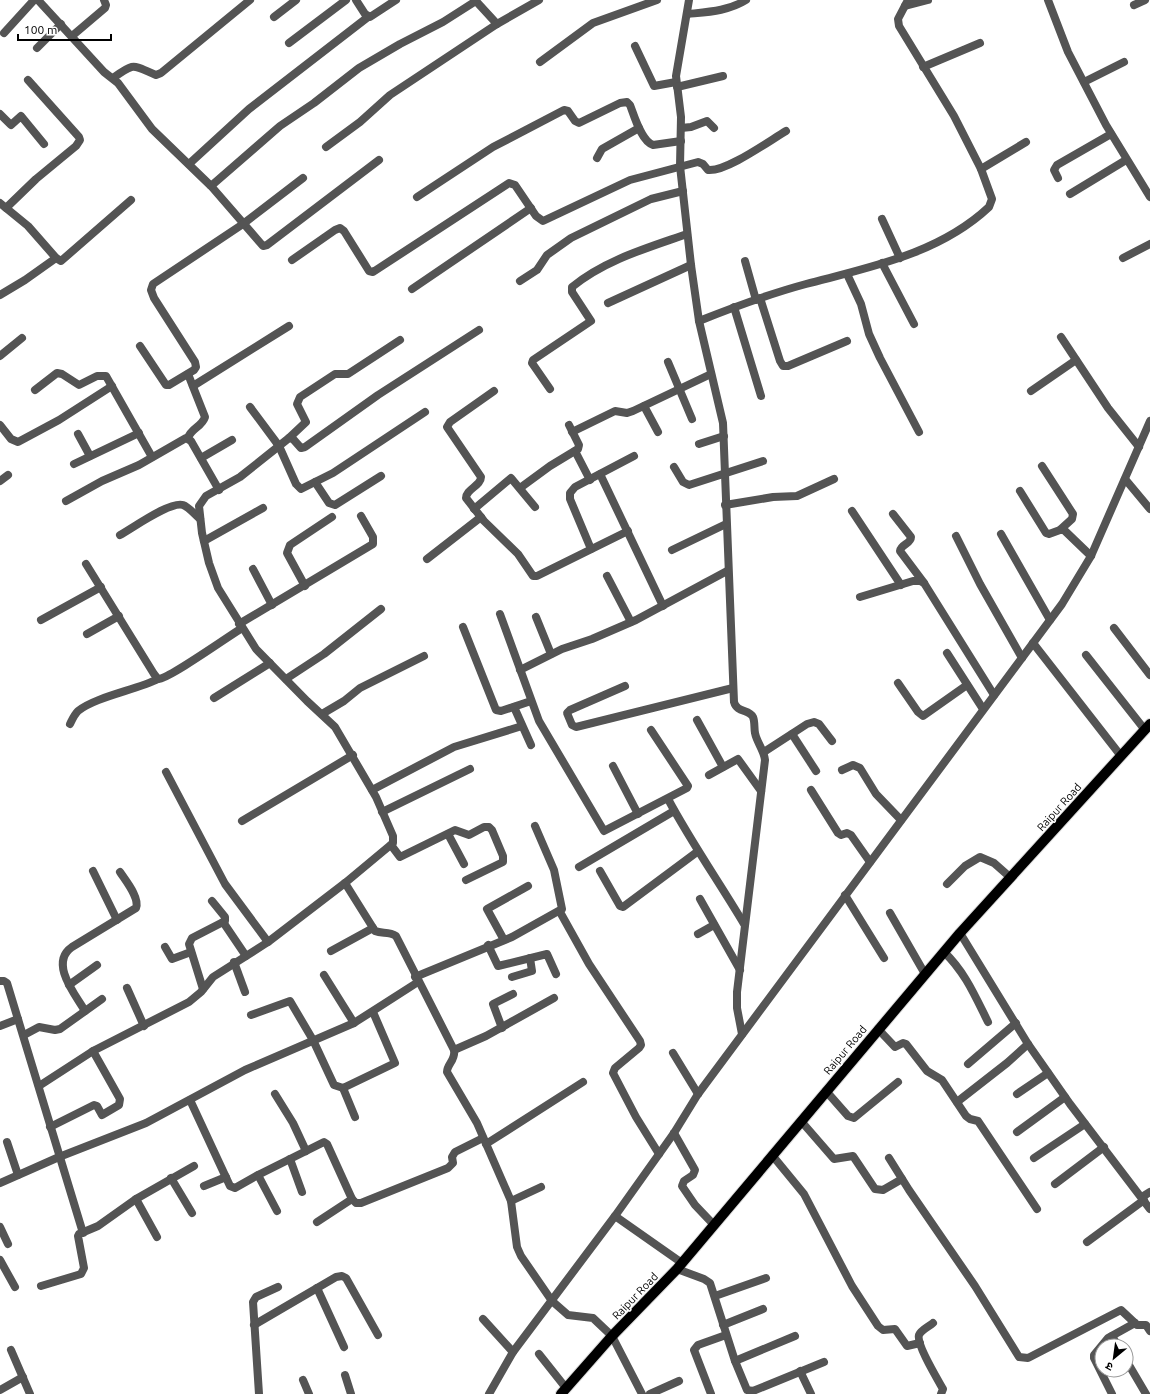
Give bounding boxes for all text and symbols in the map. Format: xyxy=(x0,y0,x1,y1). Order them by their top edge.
scale bar xyxy=(18,16,111,42)
text: 100 m xyxy=(24,23,57,36)
street label: Raipur Road xyxy=(1034,781,1084,833)
street label: Raipur Road xyxy=(821,1023,869,1077)
street label: Raipur Road xyxy=(610,1270,660,1322)
north arrow xyxy=(1094,1338,1134,1378)
text: उ xyxy=(1103,1360,1115,1374)

